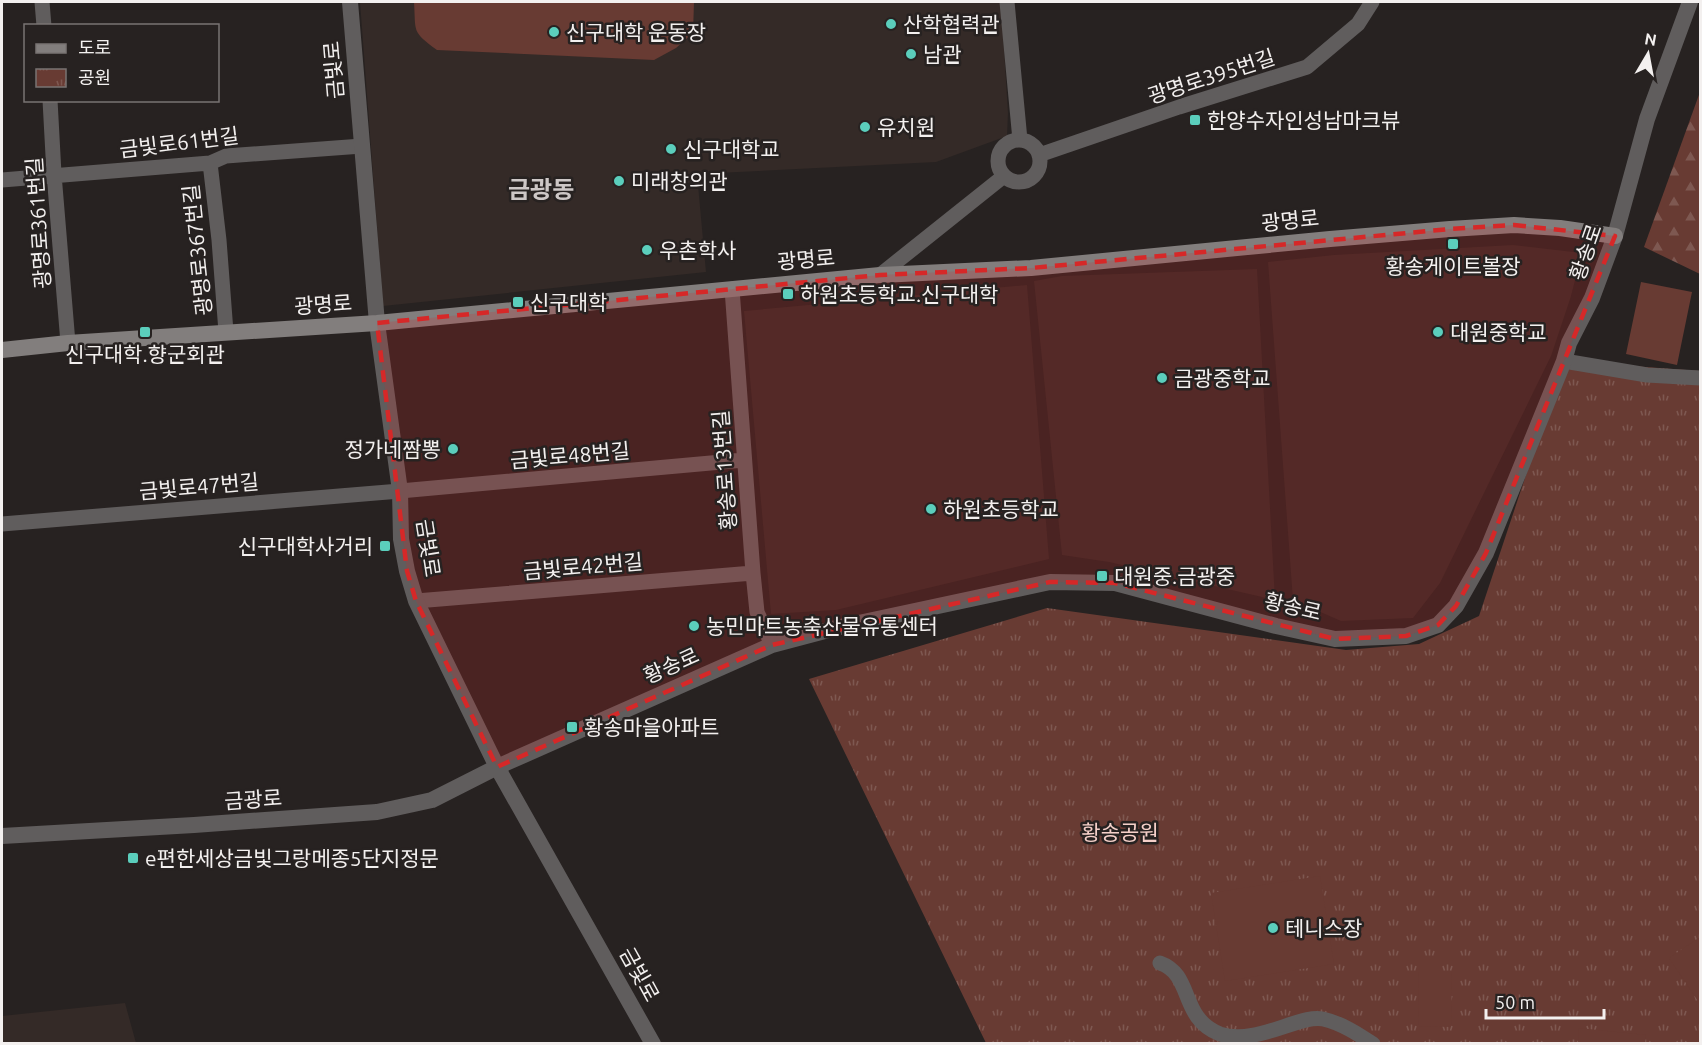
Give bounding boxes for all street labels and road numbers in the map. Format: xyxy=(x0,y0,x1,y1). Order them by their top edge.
street label: 금빛로 xyxy=(319,40,347,100)
street label: 광명로395번길 xyxy=(1144,44,1278,108)
street label: 금빛로61번길 xyxy=(118,123,240,161)
street label: 광명로361번길 xyxy=(21,156,55,290)
street label: 광명로367번길 xyxy=(178,183,216,317)
street label: 광명로 xyxy=(1260,205,1320,235)
street label: 황송로 xyxy=(1564,221,1606,283)
street label: 광명로 xyxy=(776,245,836,273)
street label: 광명로 xyxy=(293,290,353,318)
street label: 황송로13번길 xyxy=(708,409,740,531)
street label: 금빛로48번길 xyxy=(509,438,631,472)
street label: 금빛로47번길 xyxy=(138,469,260,503)
street label: 금빛로 xyxy=(413,517,445,579)
street label: 금빛로42번길 xyxy=(522,549,644,583)
street label: 황송로 xyxy=(1262,588,1324,624)
street label: 황송로 xyxy=(640,642,702,688)
street label: 금광로 xyxy=(223,785,283,813)
street label: 금빛로 xyxy=(615,943,665,1005)

